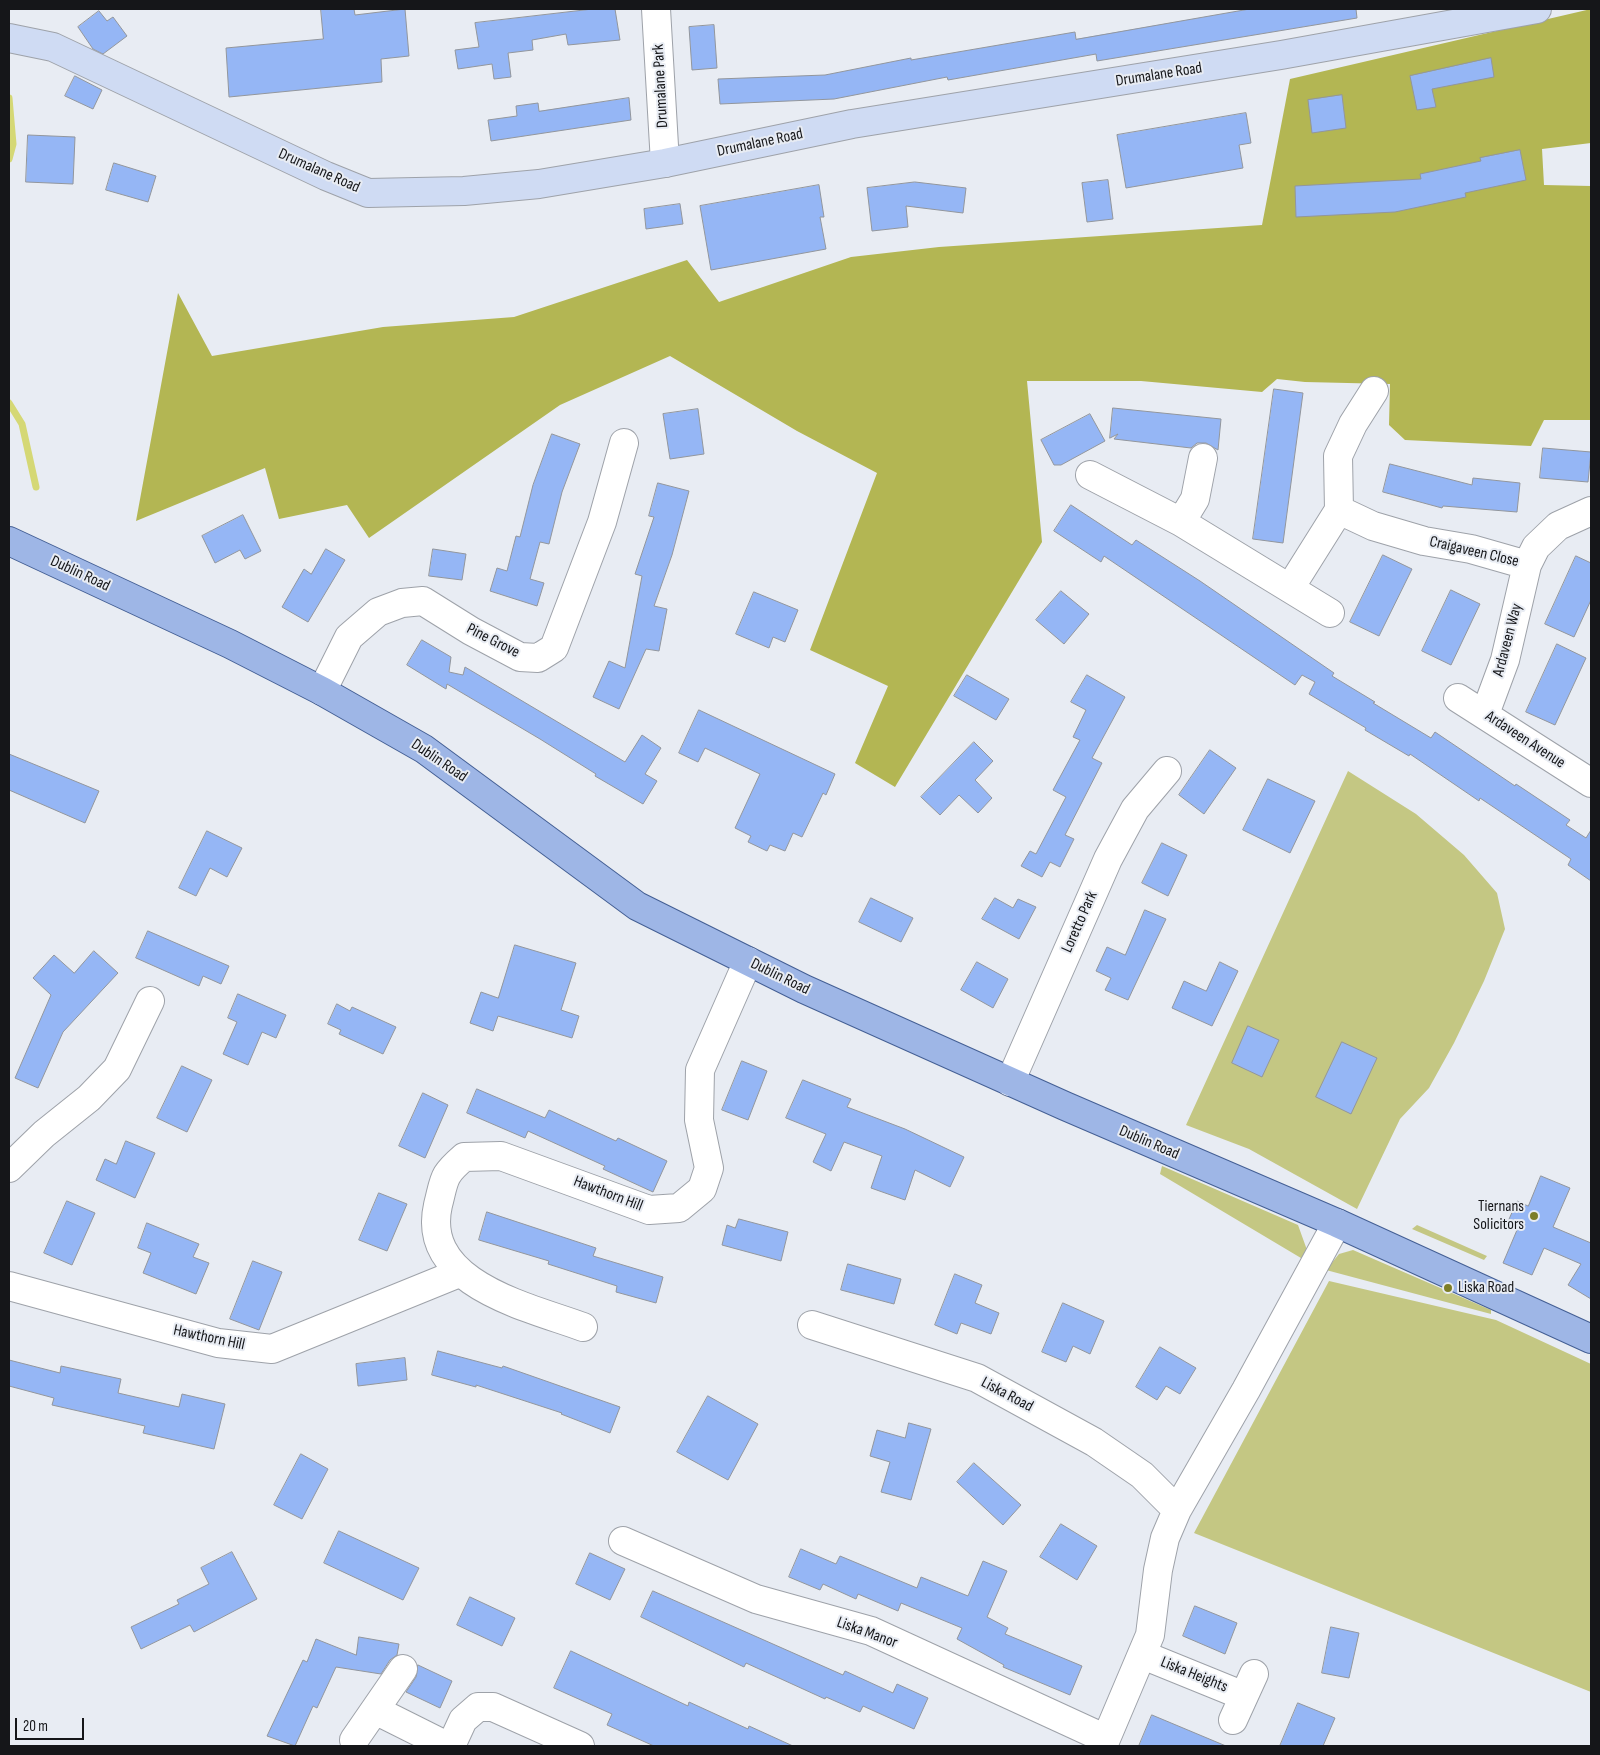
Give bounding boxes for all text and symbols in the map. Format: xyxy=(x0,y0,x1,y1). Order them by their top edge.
street label: Drumalane Park xyxy=(649,44,673,128)
street label: Drumalane Road xyxy=(1114,59,1204,91)
street label: Drumalane Road xyxy=(715,125,805,161)
street label: Drumalane Road xyxy=(275,144,363,198)
street label: Craigaveen Close xyxy=(1427,532,1521,572)
street label: Dublin Road xyxy=(47,552,113,596)
street label: Ardaveen Way xyxy=(1489,601,1527,679)
street label: Pine Grove xyxy=(463,620,523,662)
street label: Ardaveen Avenue xyxy=(1481,707,1569,773)
street label: Dublin Road xyxy=(407,735,471,787)
street label: Loretto Park xyxy=(1058,888,1102,956)
street label: Dublin Road xyxy=(747,954,813,1000)
street label: Dublin Road xyxy=(1116,1122,1182,1164)
street label: Hawthorn Hill xyxy=(571,1172,645,1216)
place label: Tiernans Solicitors xyxy=(1473,1197,1524,1235)
marker: Tiernans Solicitors xyxy=(1528,1210,1540,1222)
place label: Liska Road xyxy=(1458,1278,1514,1298)
marker: Liska Road xyxy=(1442,1282,1454,1294)
street label: Hawthorn Hill xyxy=(172,1321,246,1355)
street label: Liska Road xyxy=(978,1373,1036,1417)
street label: Liska Manor xyxy=(834,1613,900,1653)
street label: Liska Heights xyxy=(1158,1653,1230,1697)
scale bar xyxy=(18,1708,86,1740)
text: 20 m xyxy=(23,1717,48,1736)

